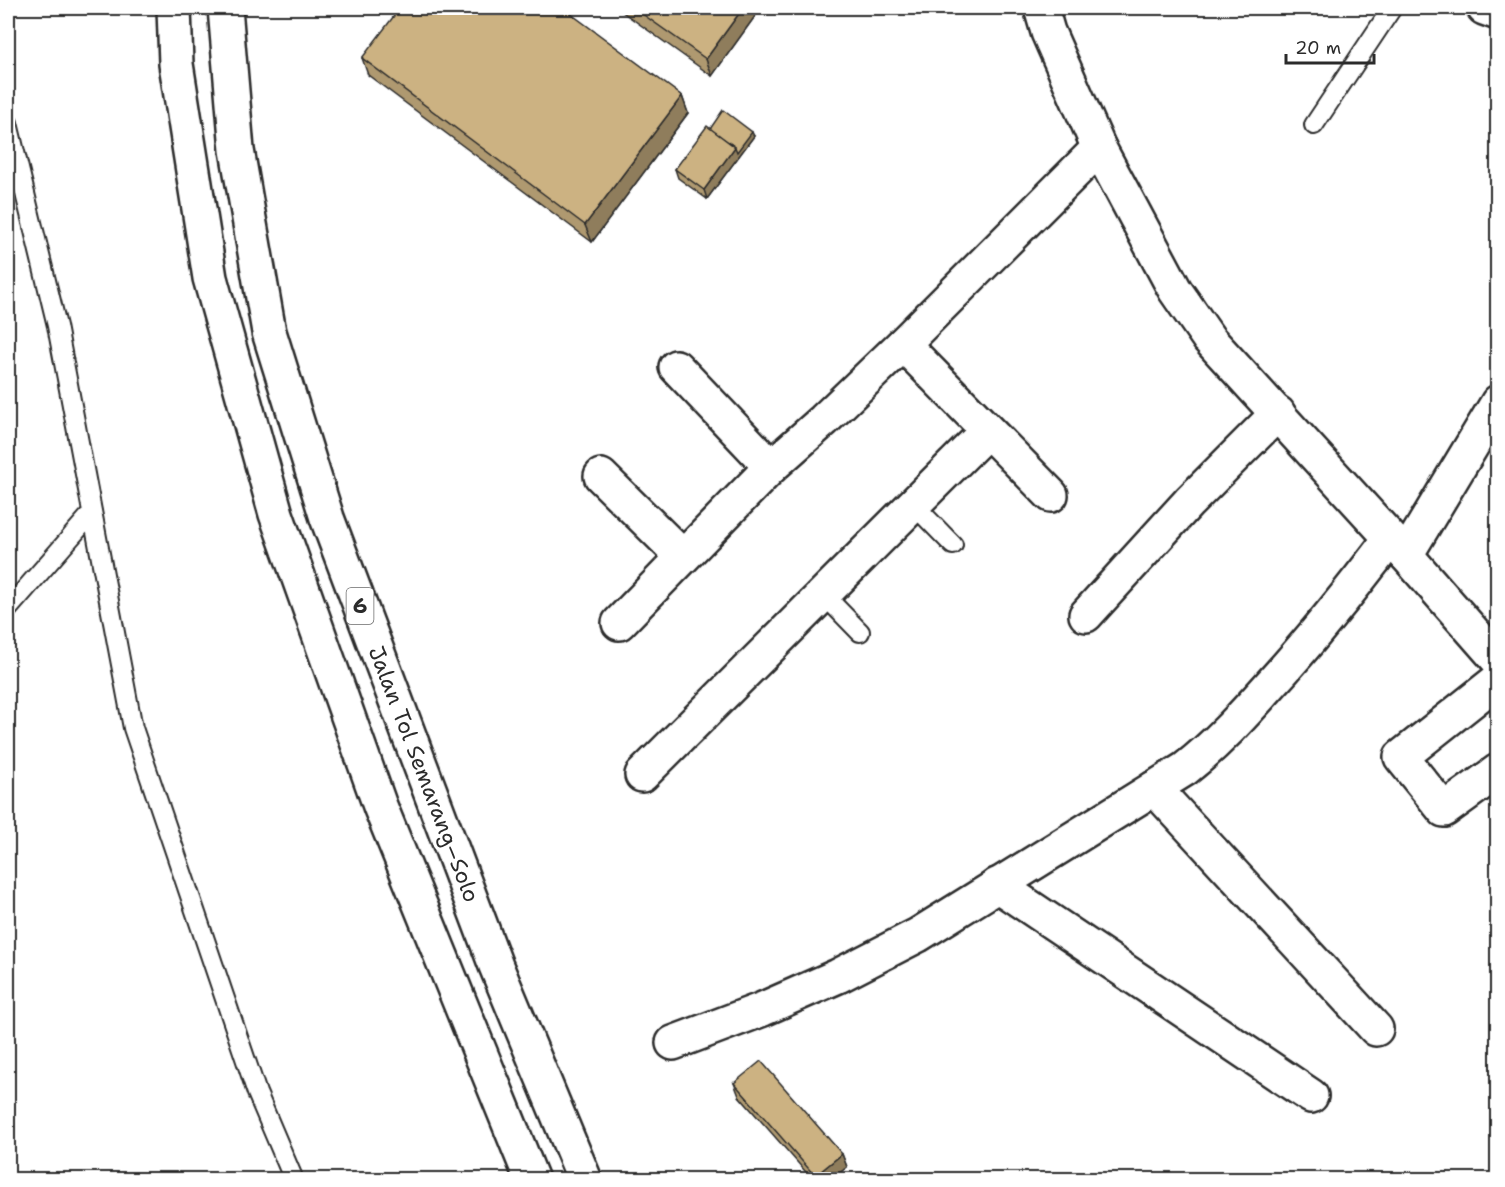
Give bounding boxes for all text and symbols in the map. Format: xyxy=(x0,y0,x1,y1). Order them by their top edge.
scale bar xyxy=(1286,27,1374,65)
text: 20 m xyxy=(1295,36,1341,60)
road number: 6 xyxy=(346,588,374,624)
street label: Jalan Tol Semarang–Solo xyxy=(362,642,486,906)

